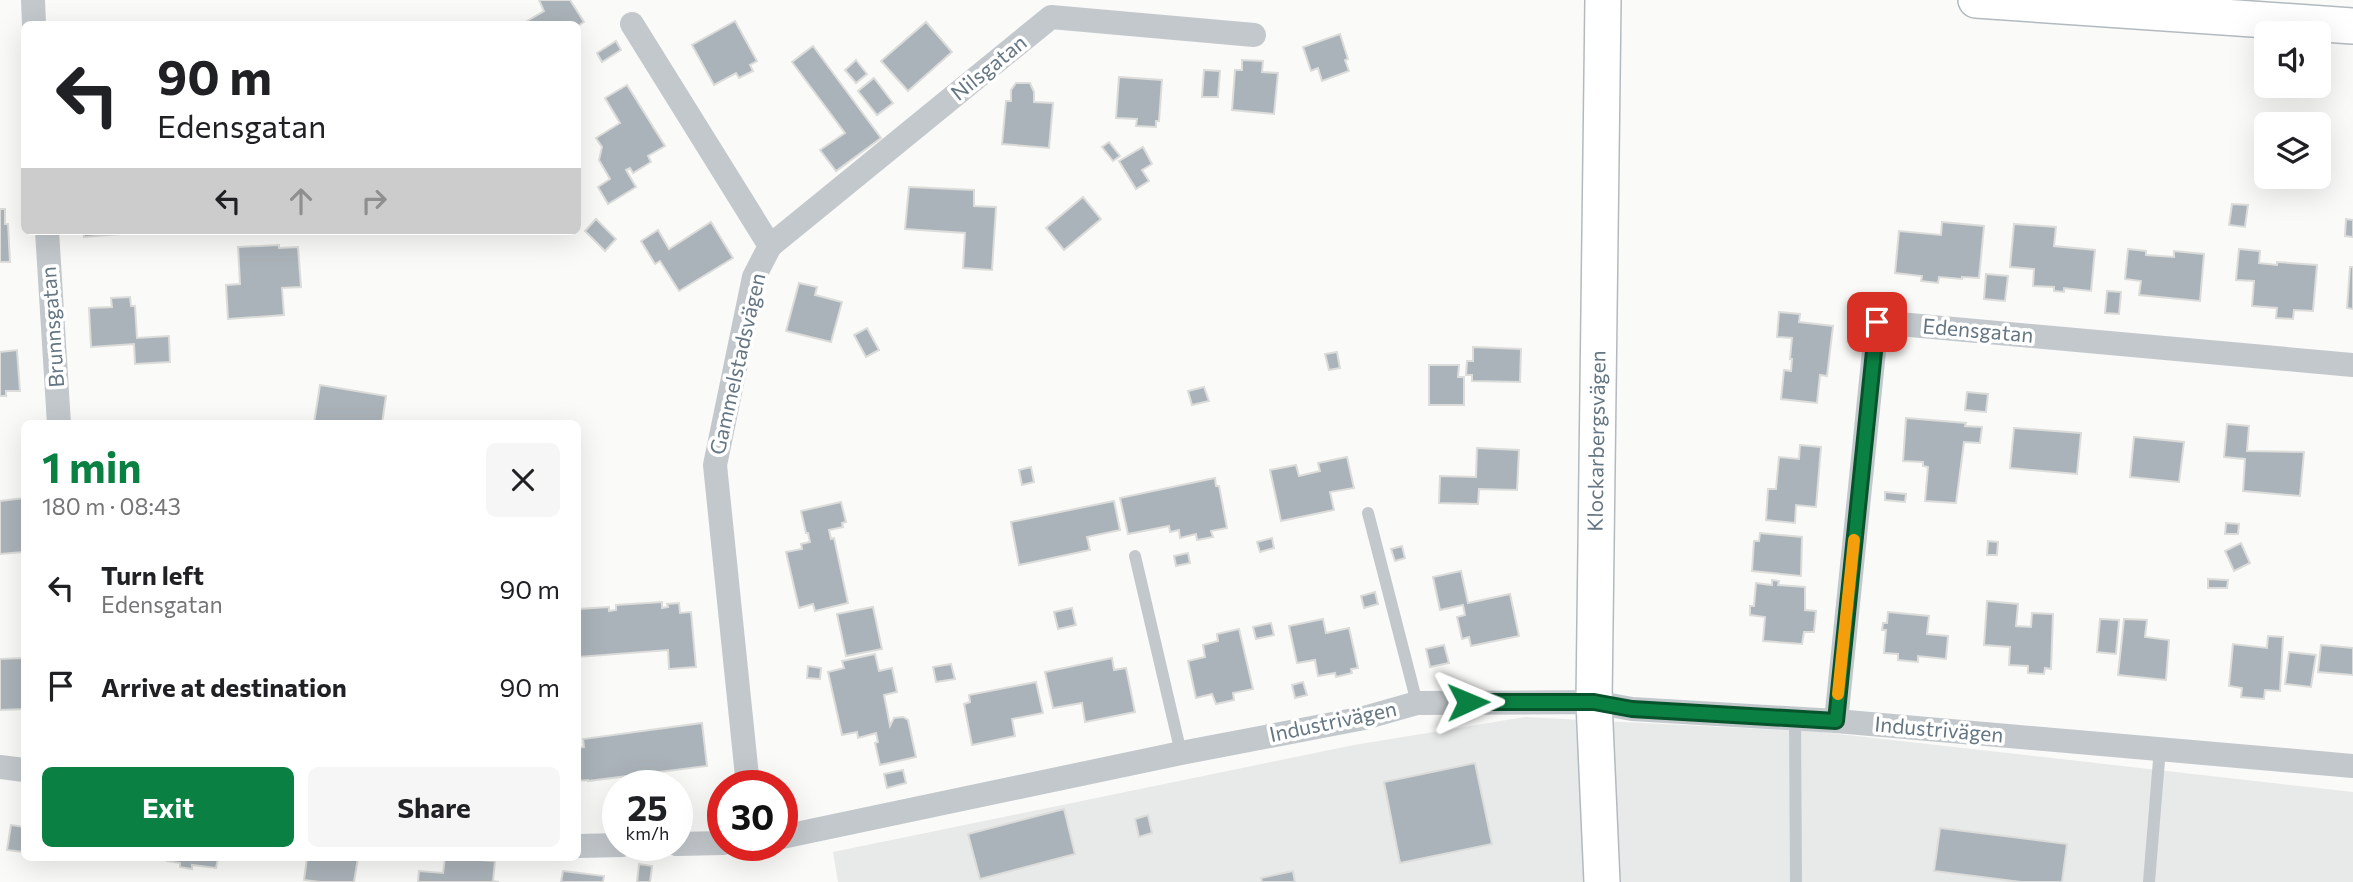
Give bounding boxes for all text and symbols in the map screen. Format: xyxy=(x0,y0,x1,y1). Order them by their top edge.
map controls xyxy=(2254,21,2331,189)
button: sound xyxy=(2254,21,2331,98)
street label: Nilsgatan xyxy=(945,29,1031,105)
text: 90 m xyxy=(157,45,272,105)
icon: left xyxy=(42,49,133,140)
text: Edensgatan xyxy=(157,105,326,145)
button: layers xyxy=(2254,112,2331,189)
icon: left xyxy=(209,182,247,220)
icon: ahead xyxy=(282,182,320,220)
icon: right xyxy=(355,182,393,220)
street label: Brunnsgatan xyxy=(35,266,68,388)
street label: Gammelstadsvägen xyxy=(703,270,770,457)
pin xyxy=(1847,292,1907,352)
icon: arrive xyxy=(1858,303,1896,341)
street label: Edensgatan xyxy=(1922,312,2035,347)
street label: Klockarbergsvägen xyxy=(1581,350,1610,532)
text: 1 min xyxy=(42,440,142,492)
button: close xyxy=(486,443,560,517)
text: 180 m · 08:43 xyxy=(42,492,181,520)
text: Turn left xyxy=(101,559,204,590)
icon: left xyxy=(42,569,80,607)
text: 90 m xyxy=(500,573,560,604)
text: Edensgatan xyxy=(101,590,223,618)
position arrow xyxy=(1431,665,1505,739)
icon: arrive xyxy=(42,667,80,705)
text: Arrive at destination xyxy=(101,671,347,702)
text: 90 m xyxy=(500,671,560,702)
street label: Industrivägen xyxy=(1267,695,1399,746)
street label: Industrivägen xyxy=(1874,710,2005,747)
button: Exit xyxy=(42,767,294,847)
button: Share xyxy=(308,767,560,847)
speed limit sign: 30 xyxy=(707,770,798,861)
text: 25 xyxy=(627,785,668,828)
text: km/h xyxy=(626,822,669,844)

